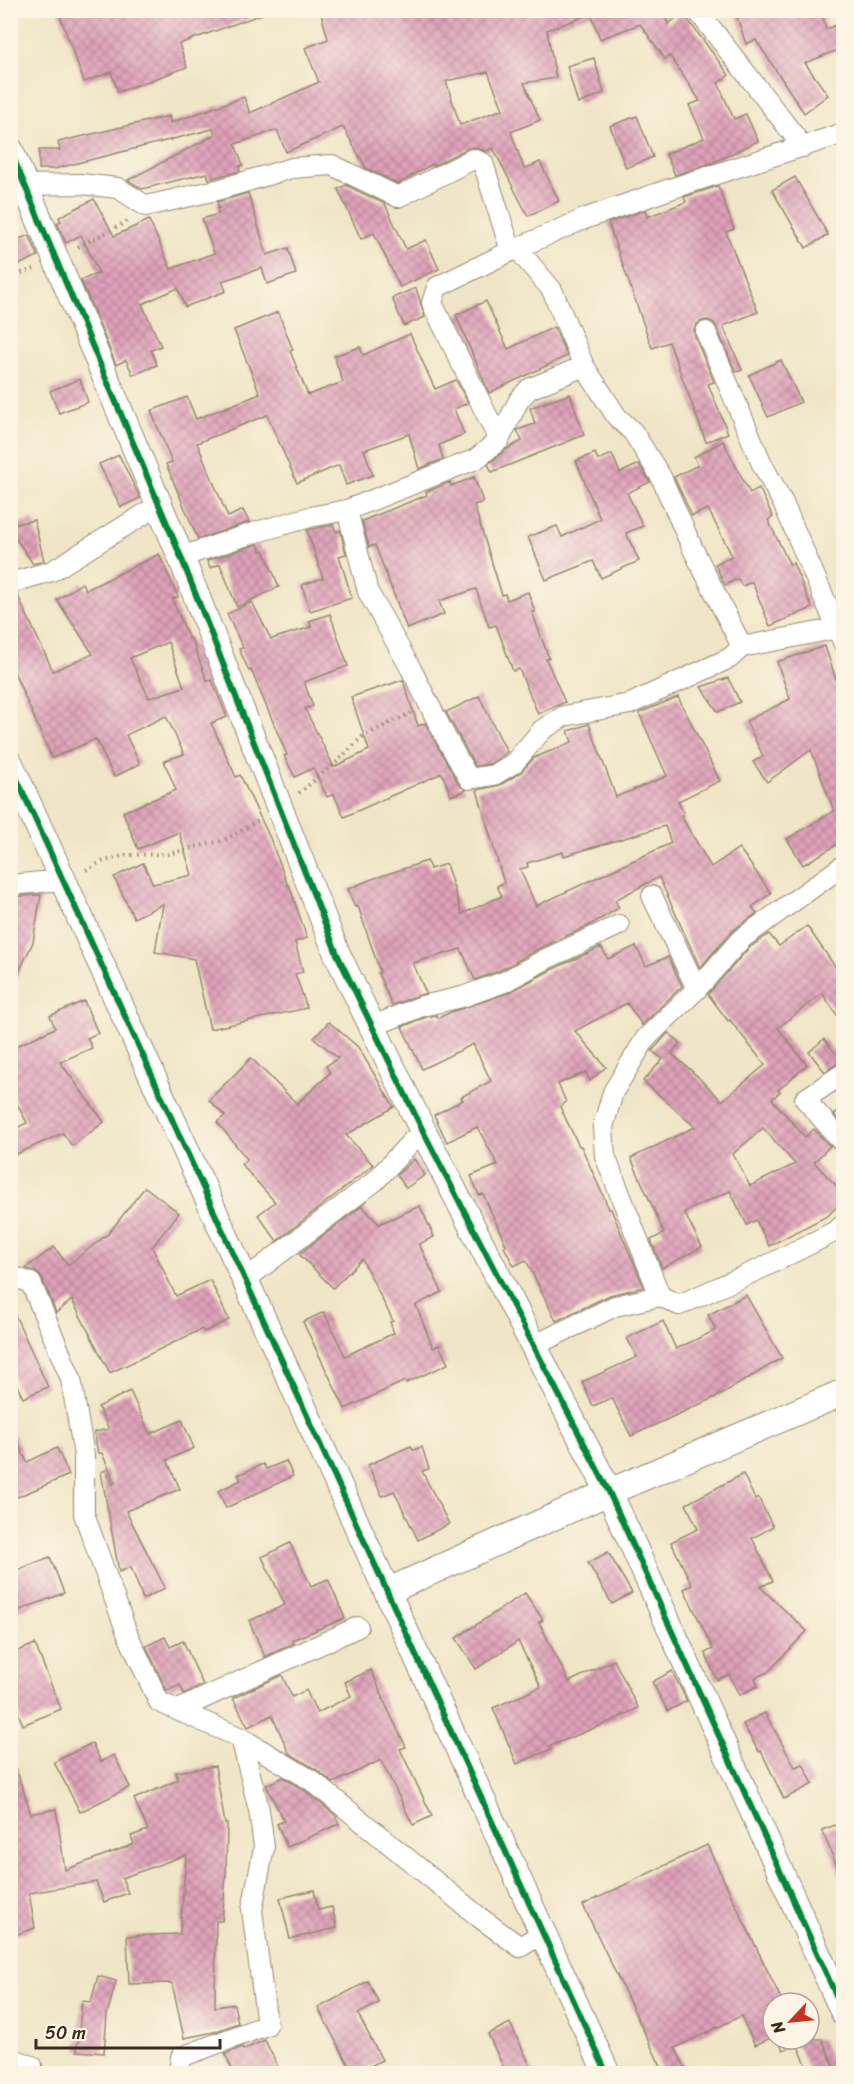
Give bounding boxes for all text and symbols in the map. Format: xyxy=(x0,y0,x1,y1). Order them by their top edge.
north arrow xyxy=(761,1991,821,2051)
scale bar xyxy=(36,2012,220,2050)
text: N xyxy=(762,2015,794,2040)
text: 50 m xyxy=(45,2017,86,2049)

